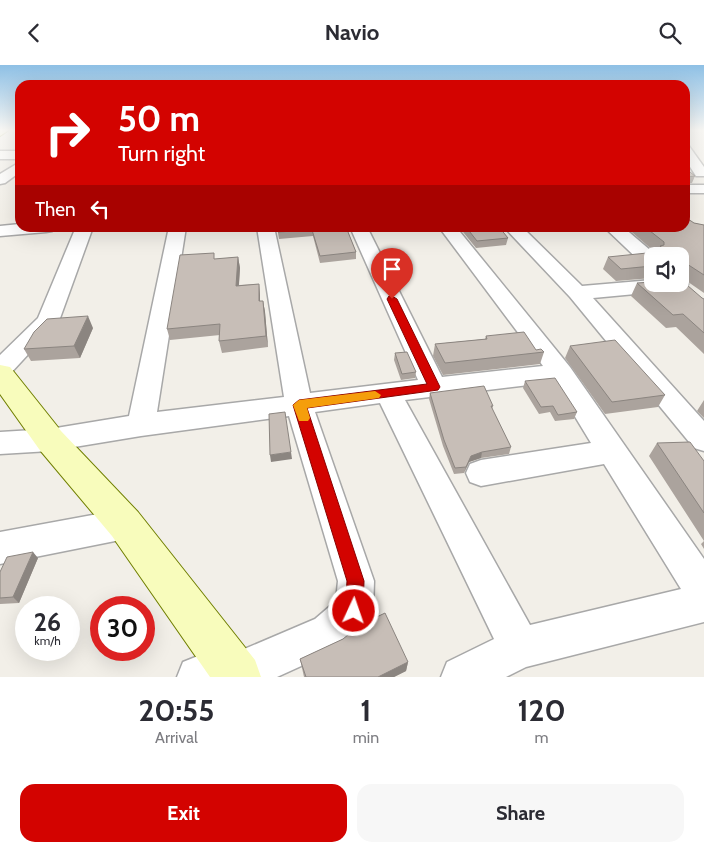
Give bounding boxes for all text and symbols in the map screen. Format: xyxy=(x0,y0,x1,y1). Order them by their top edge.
icon: back xyxy=(20,19,48,47)
text: Navio xyxy=(325,19,379,46)
icon: search xyxy=(656,19,684,47)
text: 50 m xyxy=(118,97,200,140)
icon: right xyxy=(35,100,100,165)
text: Turn right xyxy=(118,140,205,167)
icon: left xyxy=(86,195,114,223)
text: Then xyxy=(35,198,76,221)
map controls xyxy=(644,247,689,292)
button: sound xyxy=(644,247,689,292)
pin xyxy=(371,248,413,299)
icon: arrive xyxy=(378,255,406,283)
position arrow xyxy=(327,584,379,636)
speed limit sign: 30 xyxy=(90,596,155,661)
text: 26 xyxy=(34,607,61,637)
text: km/h xyxy=(34,633,61,648)
text: 20:55 xyxy=(138,692,214,729)
text: 1 xyxy=(360,692,371,729)
text: 120 xyxy=(517,692,566,729)
text: Arrival xyxy=(155,728,198,747)
text: min xyxy=(353,728,379,747)
text: m xyxy=(535,728,549,747)
button: Exit xyxy=(20,784,347,842)
button: Share xyxy=(357,784,684,842)

